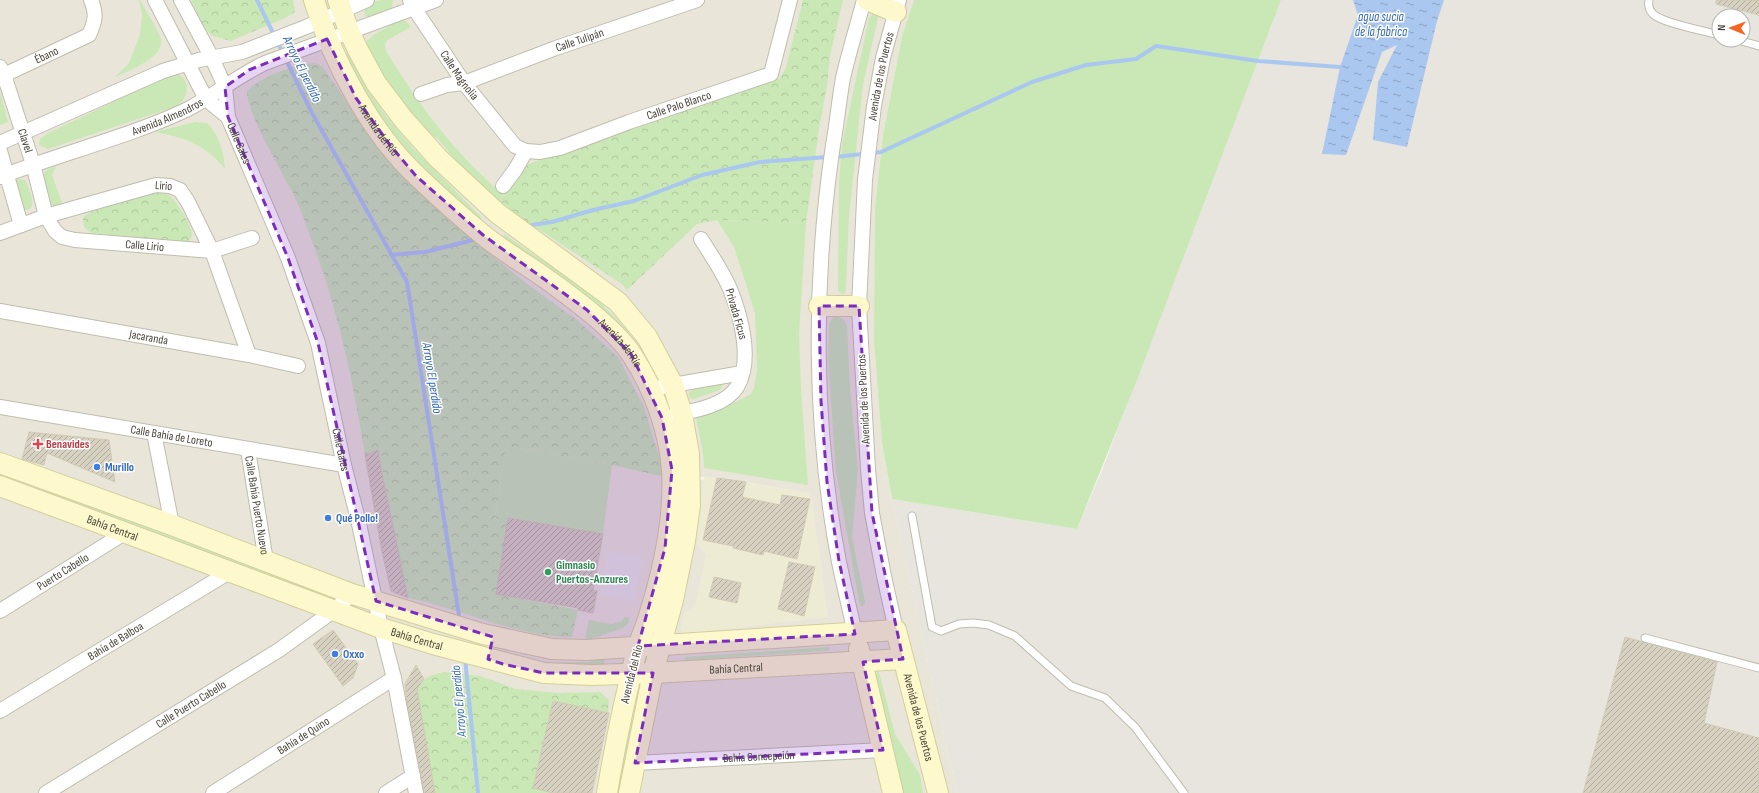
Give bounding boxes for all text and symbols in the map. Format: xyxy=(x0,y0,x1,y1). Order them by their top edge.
north arrow xyxy=(1711,8,1751,48)
water label: agua sucia de la fabrica xyxy=(1355,9,1408,40)
street label: Calle Tulipán xyxy=(554,25,606,55)
text: N xyxy=(1715,25,1728,31)
street label: Avenida de los Puertos xyxy=(865,30,897,122)
water label: Arroyo El perdido xyxy=(279,32,325,105)
street label: Ébano xyxy=(32,43,61,67)
street label: Calle Magnolia xyxy=(437,47,482,103)
street label: Calle Palo Blanco xyxy=(645,87,713,123)
street label: Avenida Almendros xyxy=(129,95,206,139)
street label: Avenida del Río xyxy=(355,101,402,159)
street label: Calle Gales xyxy=(224,120,254,166)
street label: Clavel xyxy=(15,127,36,155)
street label: Lirio xyxy=(154,177,173,194)
street label: Calle Lirio xyxy=(125,237,165,255)
street label: Privada Ficus xyxy=(722,287,750,341)
street label: Avenida del Río xyxy=(595,315,645,370)
street label: Jacaranda xyxy=(127,326,170,348)
water label: Arroyo El perdido xyxy=(418,340,446,415)
street label: Avenida de los Puertos xyxy=(854,354,874,445)
street label: Calle Bahía de Loreto xyxy=(129,422,214,450)
street label: Calle Gales xyxy=(329,427,353,473)
place label: Benavides xyxy=(46,437,90,452)
marker: Benavides xyxy=(33,439,43,449)
street label: Calle Bahía Puerto Nuevo xyxy=(242,455,272,556)
place label: Murillo xyxy=(105,460,134,475)
marker: Murillo xyxy=(92,462,102,472)
place label: Qué Pollo! xyxy=(336,511,378,526)
street label: Bahía Central xyxy=(85,512,140,544)
marker: Qué Pollo! xyxy=(323,513,333,523)
street label: Puerto Cabello xyxy=(34,550,91,594)
place label: Gimnasio Puertos-Anzures xyxy=(556,558,629,587)
marker: Gimnasio Puertos-Anzures xyxy=(543,567,553,577)
street label: Bahía de Balboa xyxy=(85,618,146,664)
street label: Bahía Central xyxy=(389,624,444,654)
street label: Avenida del Río xyxy=(617,643,647,706)
place label: Oxxo xyxy=(343,647,364,662)
marker: Oxxo xyxy=(330,649,340,659)
street label: Bahía Central xyxy=(709,659,763,677)
water label: Arroyo El perdido xyxy=(448,664,470,738)
street label: Avenida de los Puertos xyxy=(900,671,937,763)
street label: Calle Puerto Cabello xyxy=(153,677,229,731)
street label: Bahía de Quino xyxy=(274,713,332,758)
street label: Bahía Concepción xyxy=(723,747,795,766)

